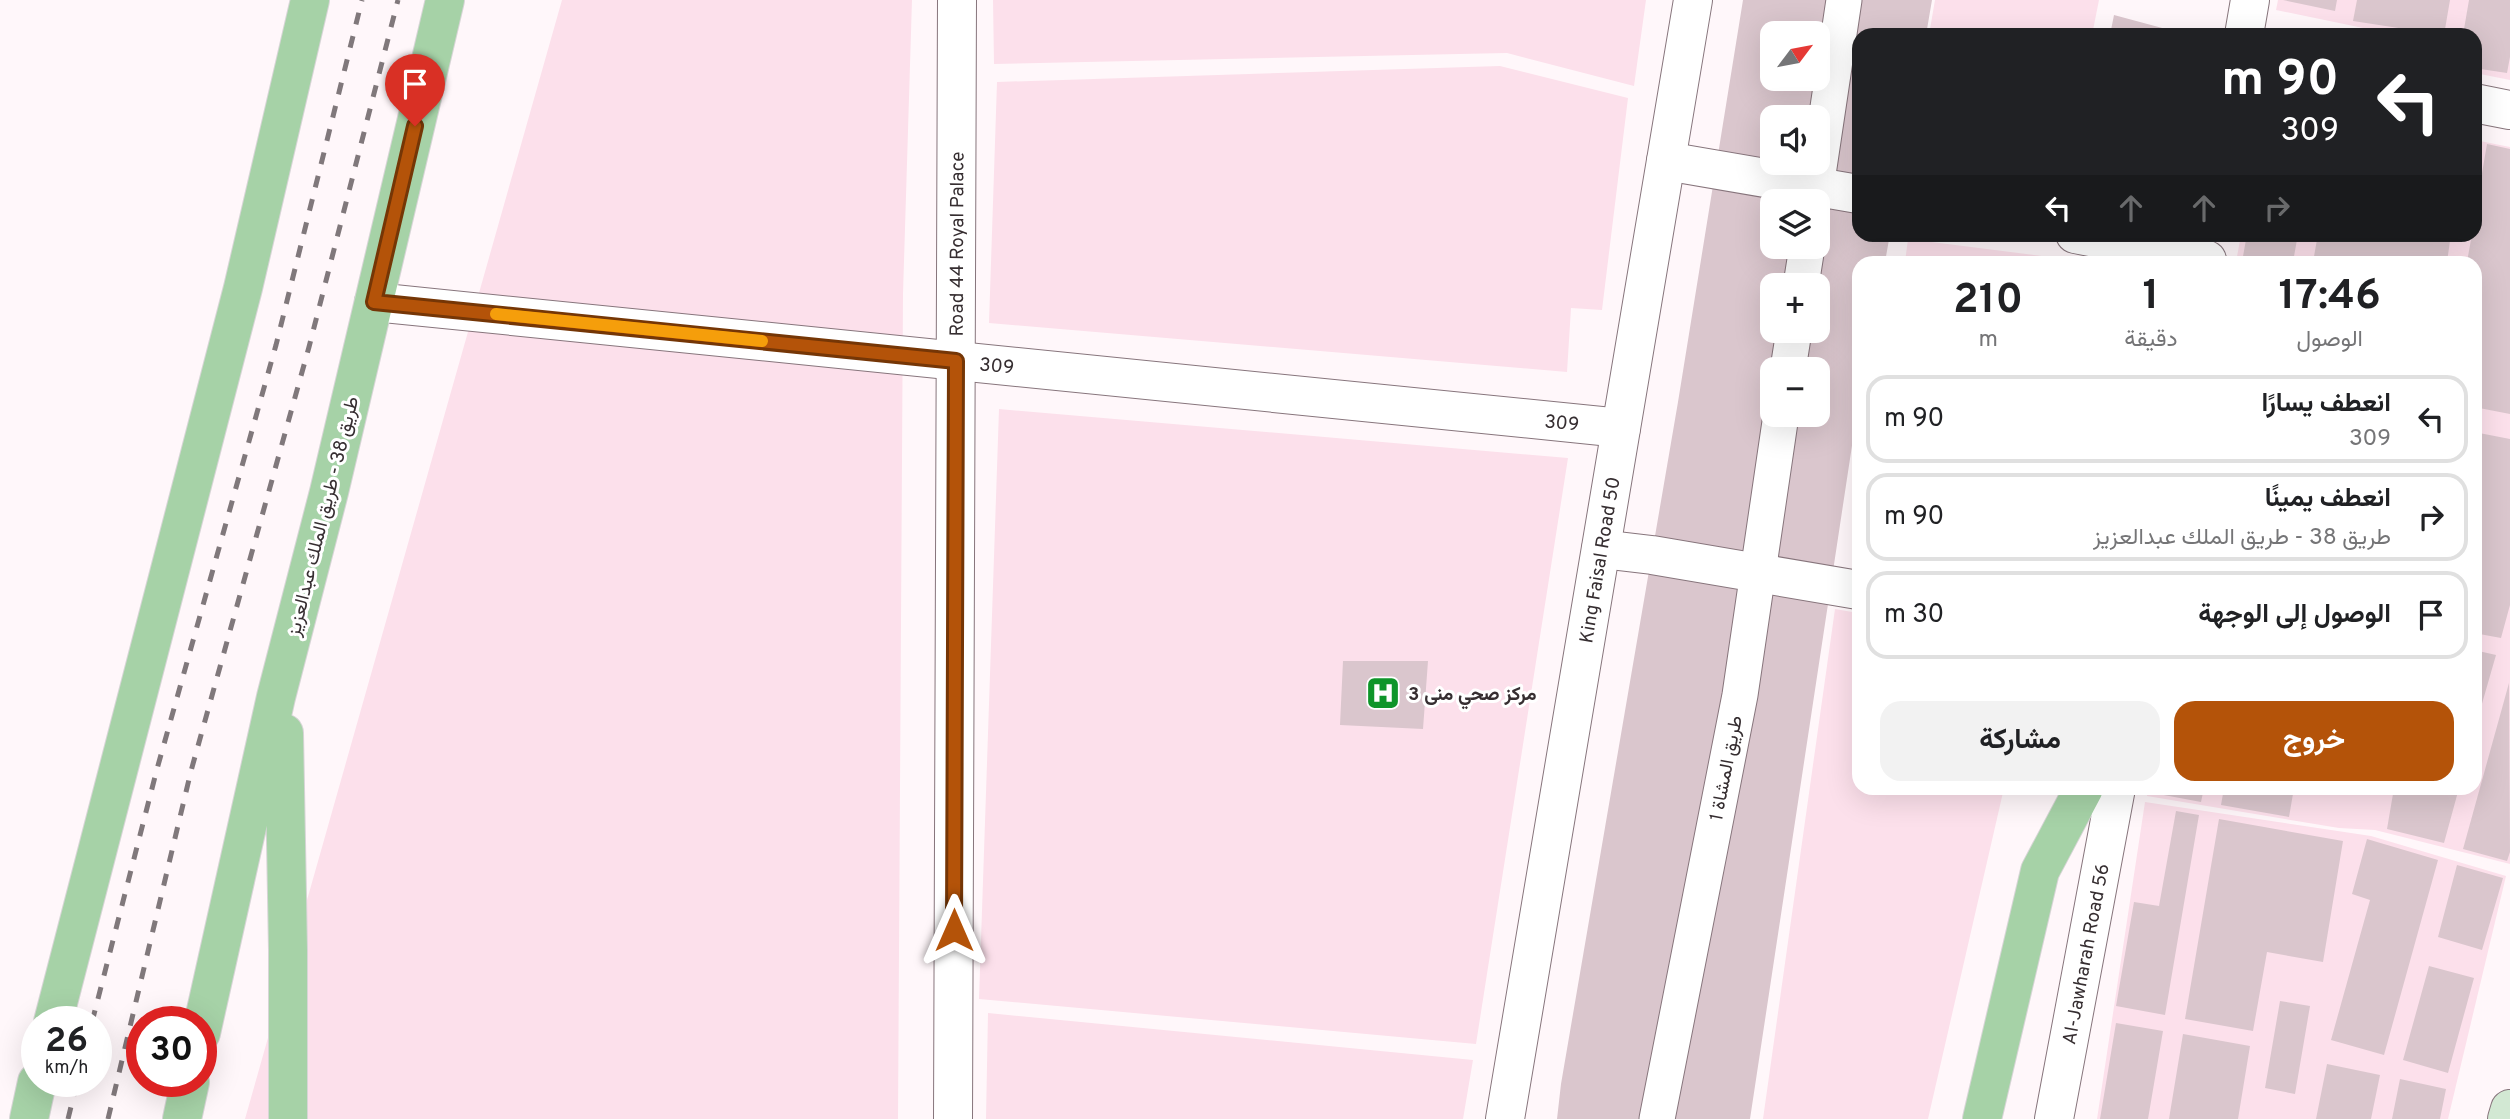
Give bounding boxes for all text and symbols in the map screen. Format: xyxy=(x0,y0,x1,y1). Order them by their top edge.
north arrow xyxy=(1760,21,1830,91)
map controls xyxy=(1760,21,1830,427)
text: 90 m xyxy=(2221,51,2339,113)
pin xyxy=(385,54,445,126)
icon: left xyxy=(2363,56,2454,147)
icon: arrive xyxy=(396,65,434,103)
button: sound xyxy=(1760,105,1830,175)
text: 309 xyxy=(2280,112,2339,152)
street label: Road 44 Royal Palace xyxy=(946,151,970,337)
button: layers xyxy=(1760,189,1830,259)
icon: left xyxy=(2039,189,2077,227)
icon: ahead xyxy=(2112,189,2150,227)
icon: ahead xyxy=(2185,189,2223,227)
icon: right xyxy=(2258,189,2296,227)
text: 1 xyxy=(2142,271,2159,324)
text: 17:46 xyxy=(2279,271,2381,324)
button: + xyxy=(1760,273,1830,343)
text: 210 xyxy=(1953,275,2023,328)
text: m xyxy=(1978,326,1998,355)
text: دقيقة xyxy=(2124,326,2178,355)
text: الوصول xyxy=(2297,326,2363,355)
street label: 309 xyxy=(978,353,1015,381)
button: − xyxy=(1760,357,1830,427)
text: انعطف يسارًا xyxy=(2261,388,2391,421)
street label: طريق 38 - طريق الملك عبدالعزيز xyxy=(282,394,365,640)
icon: left xyxy=(2412,400,2450,438)
text: 90 m xyxy=(1884,403,1944,436)
street label: 309 xyxy=(1543,410,1580,438)
text: 309 xyxy=(2349,425,2391,454)
street label: King Faisal Road 50 xyxy=(1575,475,1627,645)
text: انعطف يمينًا xyxy=(2265,483,2391,516)
icon: right xyxy=(2412,498,2450,536)
text: 90 m xyxy=(1884,501,1944,534)
text: طريق 38 - طريق الملك عبدالعزيز xyxy=(2093,524,2391,553)
icon: arrive xyxy=(2412,596,2450,634)
text: 30 m xyxy=(1884,599,1944,632)
text: الوصول إلى الوجهة xyxy=(2198,599,2391,632)
hospital icon: مركز صحي منى 3 xyxy=(1364,674,1402,712)
place label: مركز صحي منى 3 xyxy=(1408,683,1537,710)
button: مشاركة xyxy=(1880,701,2160,781)
button: خروج xyxy=(2174,701,2454,781)
street label: طريق المشاة 1 xyxy=(1705,714,1749,823)
street label: Al-Jawharah Road 56 xyxy=(2058,862,2116,1047)
position arrow xyxy=(917,893,991,967)
speed limit sign: 30 xyxy=(126,1006,217,1097)
text: 26 xyxy=(45,1020,88,1064)
text: km/h xyxy=(45,1057,88,1080)

